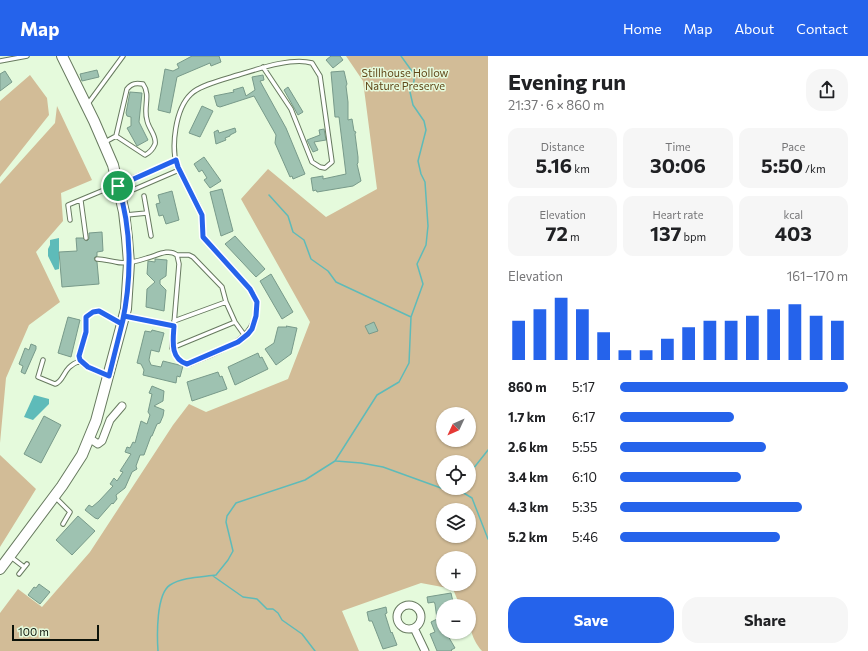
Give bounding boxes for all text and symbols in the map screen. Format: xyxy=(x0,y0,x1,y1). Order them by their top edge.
text: Map xyxy=(20,17,59,40)
text: Home xyxy=(623,20,662,37)
text: Map xyxy=(684,20,712,37)
text: About xyxy=(734,20,774,37)
text: Contact xyxy=(796,20,848,37)
park label: Stillhouse Hollow Nature Preserve xyxy=(362,66,449,92)
text: Evening run xyxy=(508,68,626,95)
button: share xyxy=(806,69,848,111)
text: 21:37 · 6 × 860 m xyxy=(508,97,604,113)
text: Distance xyxy=(541,140,585,153)
text: Time xyxy=(665,140,691,153)
text: Pace xyxy=(781,140,805,153)
text: 5.16 xyxy=(536,153,572,177)
text: 30:06 xyxy=(650,153,706,177)
text: 5:50 xyxy=(761,153,803,177)
text: km xyxy=(572,162,590,175)
text: /km xyxy=(803,162,826,175)
pin xyxy=(101,169,135,203)
icon: arrive xyxy=(107,175,129,197)
text: Elevation xyxy=(539,208,586,221)
text: Heart rate xyxy=(652,208,704,221)
text: kcal xyxy=(783,208,803,221)
text: 72 xyxy=(546,221,568,245)
text: 137 xyxy=(650,221,681,245)
text: 403 xyxy=(775,221,812,245)
text: m xyxy=(568,230,580,243)
text: bpm xyxy=(681,230,706,243)
text: Elevation xyxy=(508,268,563,284)
text: 161–170 m xyxy=(787,268,848,284)
text: 860 m xyxy=(508,379,547,395)
text: 5:17 xyxy=(572,379,595,395)
north arrow xyxy=(436,407,476,447)
map controls xyxy=(436,407,476,639)
text: 1.7 km xyxy=(508,409,546,425)
text: 6:17 xyxy=(572,409,595,425)
text: 2.6 km xyxy=(508,439,548,455)
text: 5:55 xyxy=(572,439,597,455)
button: locate xyxy=(436,455,476,495)
text: 3.4 km xyxy=(508,469,548,485)
text: 6:10 xyxy=(572,469,597,485)
text: 4.3 km xyxy=(508,499,548,515)
text: 5:35 xyxy=(572,499,597,515)
button: layers xyxy=(436,503,476,543)
text: 5.2 km xyxy=(508,529,548,545)
text: 5:46 xyxy=(572,529,598,545)
button: + xyxy=(436,551,476,591)
button: Save xyxy=(508,597,674,643)
button: Share xyxy=(682,597,848,643)
button: − xyxy=(436,599,476,639)
scale bar xyxy=(12,623,99,642)
text: 100 m xyxy=(18,625,49,638)

